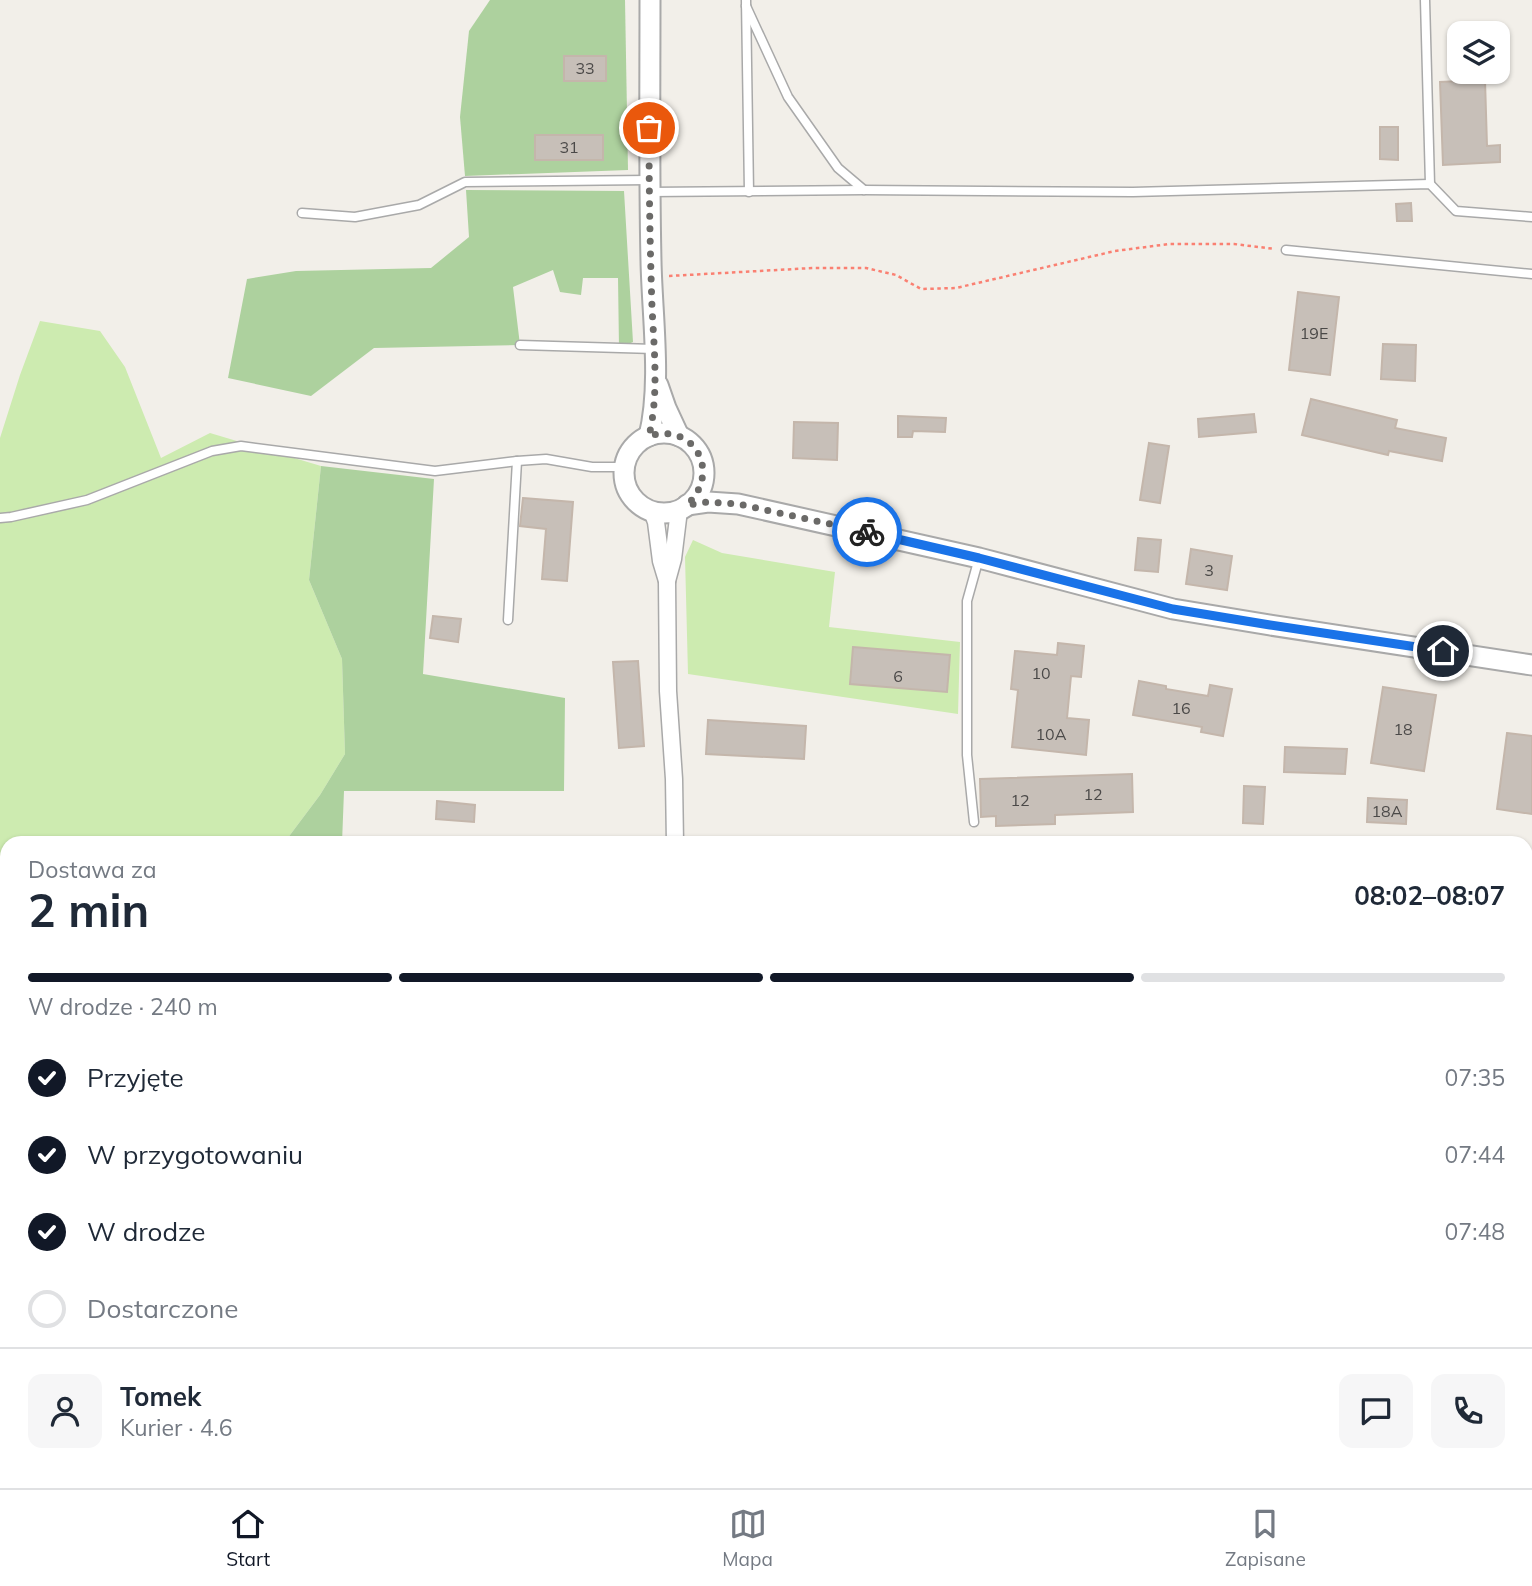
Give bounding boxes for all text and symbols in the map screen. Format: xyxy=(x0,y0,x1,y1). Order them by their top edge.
map controls xyxy=(1447,21,1510,84)
button: layers xyxy=(1447,21,1510,84)
house number: 33 xyxy=(575,58,595,78)
pin xyxy=(619,98,679,158)
icon: bag xyxy=(630,109,668,147)
house number: 31 xyxy=(559,137,579,157)
house number: 19E xyxy=(1300,323,1328,343)
courier xyxy=(832,497,902,567)
icon: bike xyxy=(848,513,886,551)
house number: 3 xyxy=(1204,560,1214,580)
pin xyxy=(1413,621,1473,681)
icon: home xyxy=(1424,632,1462,670)
house number: 10 xyxy=(1031,663,1051,683)
house number: 6 xyxy=(893,666,903,686)
house number: 16 xyxy=(1171,698,1191,718)
house number: 18 xyxy=(1393,719,1413,739)
house number: 10A xyxy=(1036,724,1067,744)
house number: 12 xyxy=(1083,784,1103,804)
house number: 12 xyxy=(1010,790,1030,810)
house number: 18A xyxy=(1372,801,1403,821)
text: Dostawa za xyxy=(28,855,157,884)
text: 08:02–08:07 xyxy=(1354,879,1505,912)
text: 2 min xyxy=(28,881,149,939)
text: W drodze · 240 m xyxy=(28,992,218,1021)
icon: check xyxy=(28,1059,66,1097)
text: Przyjęte xyxy=(87,1061,184,1094)
text: 07:35 xyxy=(1445,1063,1505,1092)
icon: check xyxy=(28,1136,66,1174)
text: W przygotowaniu xyxy=(87,1138,303,1171)
text: 07:44 xyxy=(1445,1140,1505,1169)
icon: check xyxy=(28,1213,66,1251)
text: W drodze xyxy=(87,1215,205,1248)
text: 07:48 xyxy=(1445,1217,1505,1246)
text: Dostarczone xyxy=(87,1292,238,1325)
button: person xyxy=(28,1374,102,1448)
button: chat xyxy=(1339,1374,1413,1448)
button: phone xyxy=(1431,1374,1505,1448)
text: Tomek xyxy=(120,1380,201,1413)
text: Kurier · 4.6 xyxy=(120,1413,232,1442)
tab: Start xyxy=(226,1505,270,1571)
tab: Mapa xyxy=(722,1505,773,1571)
tab: Zapisane xyxy=(1225,1505,1306,1571)

